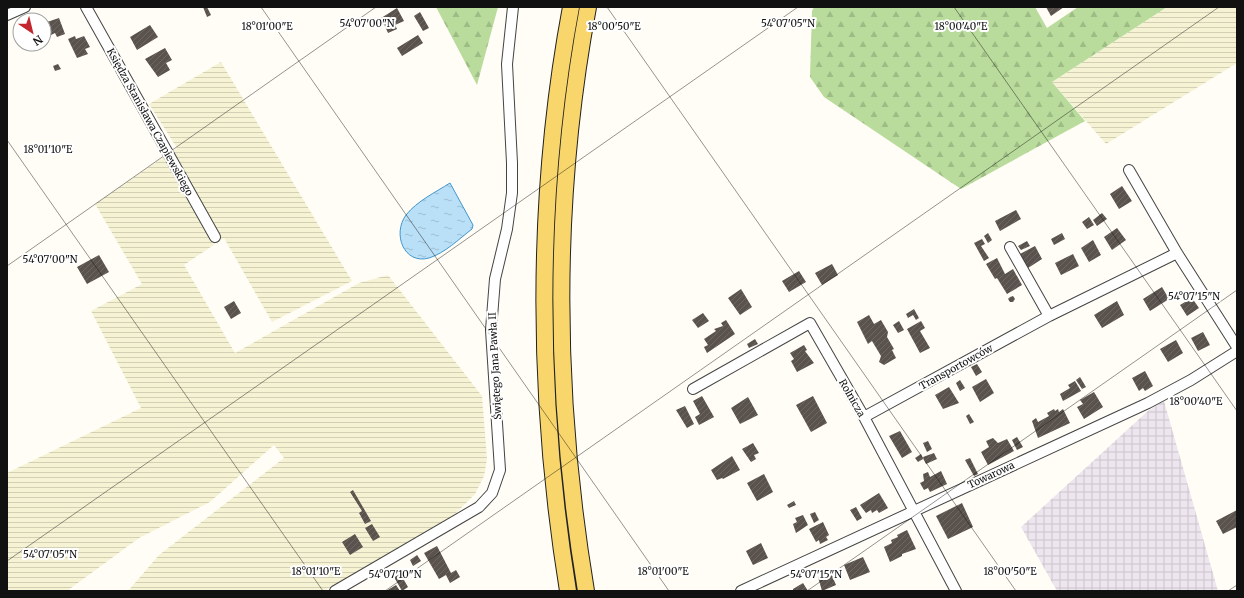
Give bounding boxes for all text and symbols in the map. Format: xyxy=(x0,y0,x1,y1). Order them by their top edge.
north arrow xyxy=(12,12,52,52)
text: 54°07'00"N xyxy=(340,17,395,30)
text: 54°07'05"N xyxy=(761,17,815,30)
text: 18°01'00"E xyxy=(241,20,293,33)
text: 18°00'50"E xyxy=(587,20,641,33)
text: 18°00'40"E xyxy=(935,20,988,33)
text: N xyxy=(30,32,45,49)
street label: Księdza Stanisława Czapiewskiego xyxy=(104,46,196,198)
text: 18°01'10"E xyxy=(24,143,73,156)
text: 54°07'00"N xyxy=(23,253,78,266)
text: 54°07'15"N xyxy=(1168,290,1220,303)
street label: Świętego Jana Pawła II xyxy=(485,312,504,420)
street label: Transportowców xyxy=(917,341,995,393)
street label: Rolnicza xyxy=(836,377,868,420)
text: 18°00'40"E xyxy=(1170,395,1223,408)
street label: Towarowa xyxy=(966,458,1017,491)
text: 54°07'05"N xyxy=(23,548,77,561)
text: 18°01'10"E xyxy=(292,565,341,578)
text: 18°01'00"E xyxy=(637,565,689,578)
text: 18°00'50"E xyxy=(983,565,1037,578)
text: 54°07'10"N xyxy=(369,568,422,581)
text: 54°07'15"N xyxy=(790,568,842,581)

